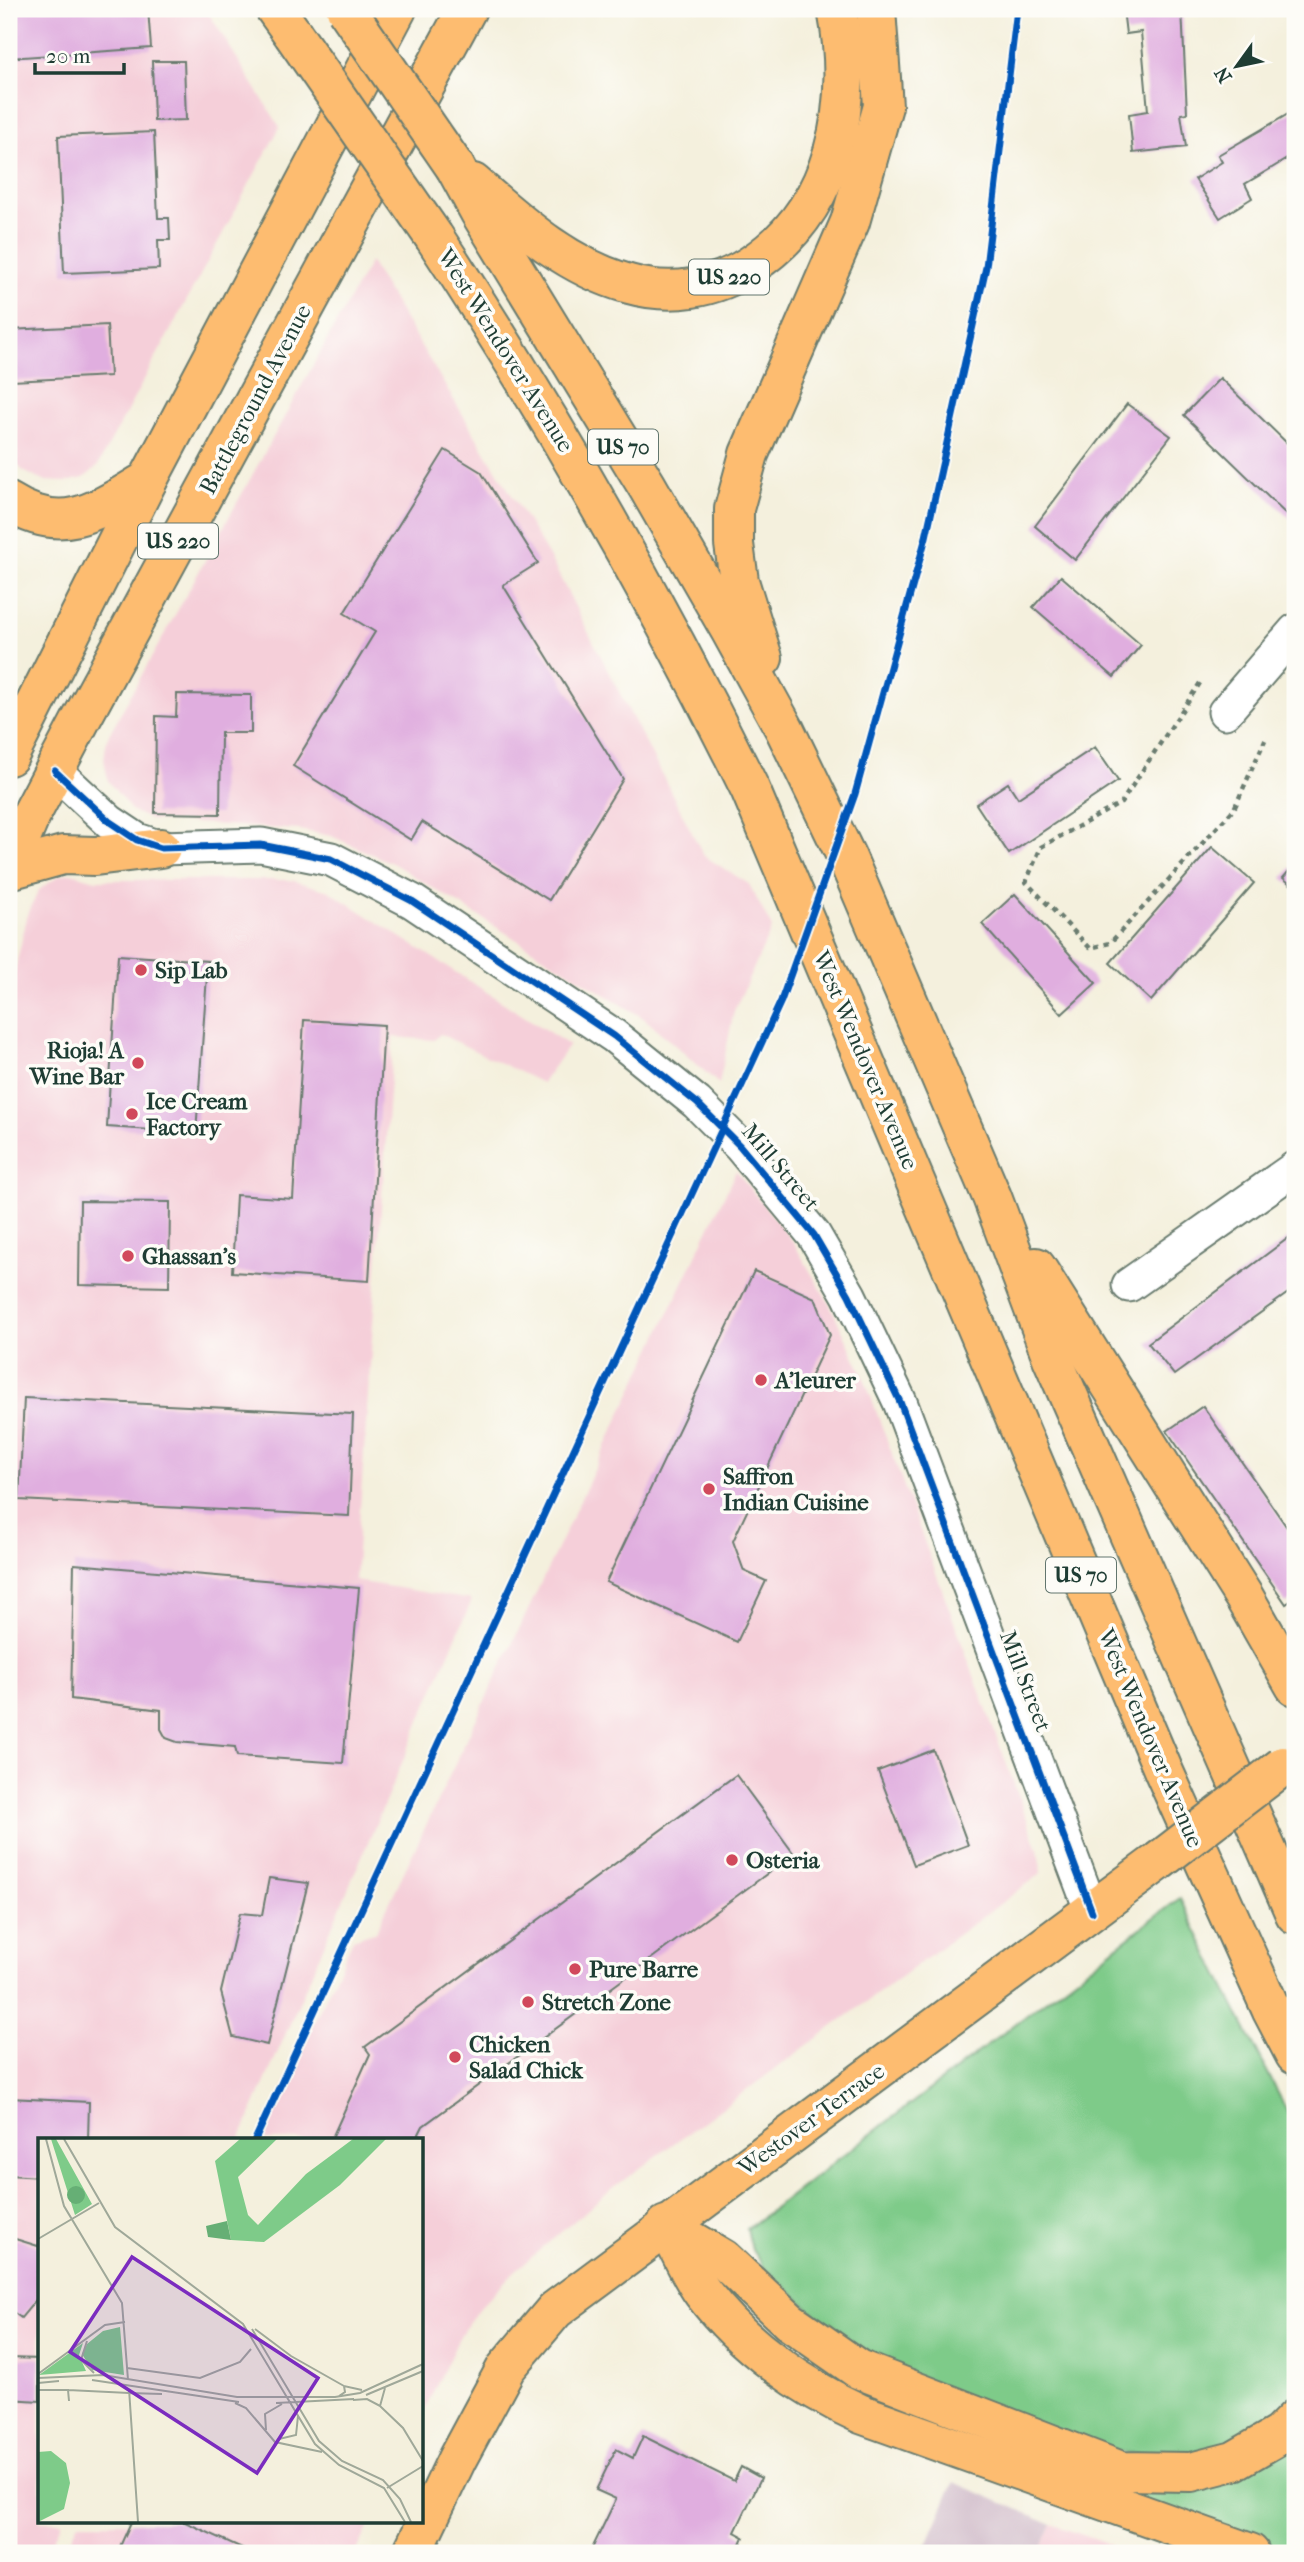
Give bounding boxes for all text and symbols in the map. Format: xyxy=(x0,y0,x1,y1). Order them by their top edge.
scale bar xyxy=(35,32,124,76)
north arrow xyxy=(1202,32,1272,102)
text: 20 m xyxy=(46,44,91,68)
text: N xyxy=(1210,62,1237,87)
street label: West Wendover Avenue xyxy=(431,243,579,457)
road number: US 220 xyxy=(689,260,769,294)
street label: Battleground Avenue xyxy=(194,300,317,499)
road number: US 70 xyxy=(588,430,658,464)
road number: US 220 xyxy=(138,524,218,558)
street label: West Wendover Avenue xyxy=(807,946,924,1174)
place label: Sip Lab xyxy=(155,957,228,984)
marker: Sip Lab xyxy=(133,962,149,978)
place label: Rioja! A Wine Bar xyxy=(29,1037,125,1090)
marker: Rioja! A Wine Bar xyxy=(130,1055,146,1071)
place label: Ice Cream Factory xyxy=(145,1088,248,1141)
marker: Ice Cream Factory xyxy=(124,1106,140,1122)
street label: Mill Street xyxy=(736,1118,825,1217)
place label: Ghassan's xyxy=(142,1243,236,1270)
marker: Ghassan's xyxy=(120,1248,136,1264)
place label: A'leurer xyxy=(773,1367,857,1394)
marker: A'leurer xyxy=(753,1372,769,1388)
place label: Saffron Indian Cuisine xyxy=(723,1463,869,1516)
marker: Saffron Indian Cuisine xyxy=(701,1481,717,1497)
road number: US 70 xyxy=(1046,1558,1116,1592)
street label: West Wendover Avenue xyxy=(1092,1624,1209,1852)
street label: Mill Street xyxy=(994,1627,1057,1736)
place label: Osteria xyxy=(746,1847,821,1874)
marker: Osteria xyxy=(724,1852,740,1868)
place label: Pure Barre xyxy=(589,1956,699,1983)
marker: Pure Barre xyxy=(567,1961,583,1977)
place label: Stretch Zone xyxy=(542,1989,672,2016)
marker: Stretch Zone xyxy=(520,1994,536,2010)
place label: Chicken Salad Chick xyxy=(469,2031,584,2084)
marker: Chicken Salad Chick xyxy=(447,2049,463,2065)
street label: Westover Terrace xyxy=(732,2057,890,2182)
inset map xyxy=(38,2138,424,2524)

